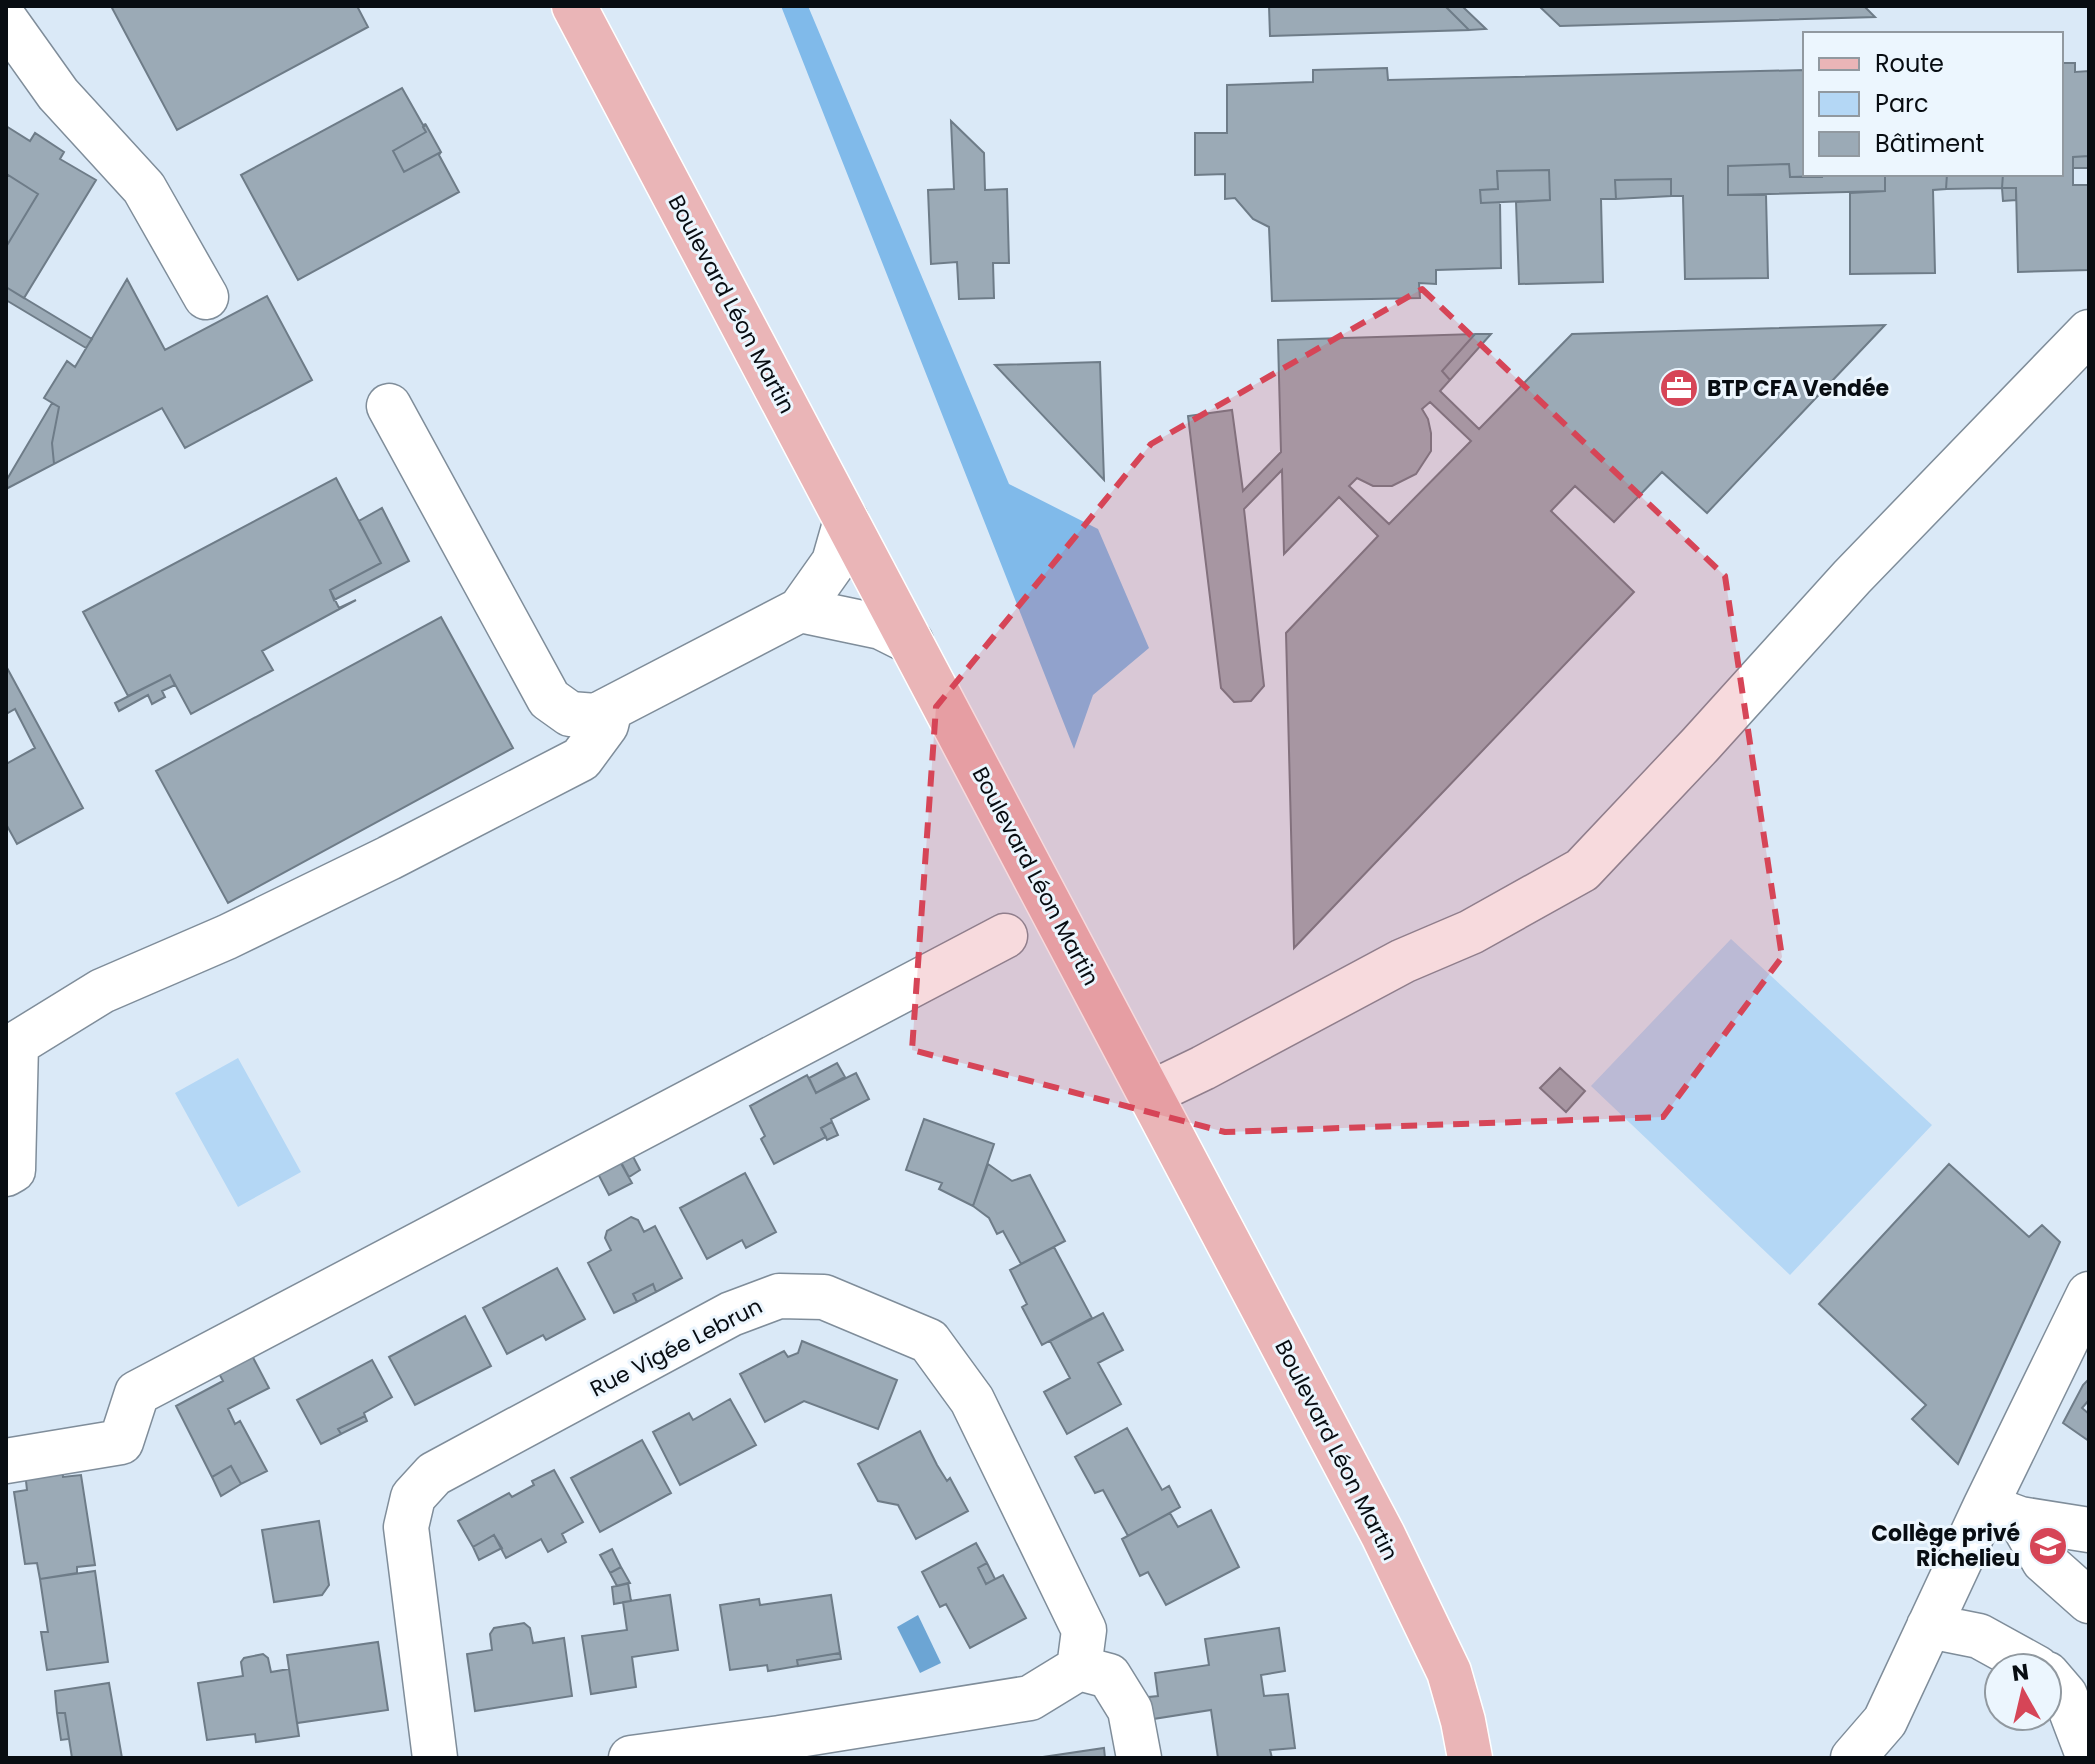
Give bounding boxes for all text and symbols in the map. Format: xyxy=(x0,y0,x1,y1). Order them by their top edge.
legend xyxy=(1803,32,2063,176)
text: Route xyxy=(1875,47,1944,80)
text: Parc xyxy=(1875,87,1929,120)
text: Bâtiment xyxy=(1875,127,1984,160)
street label: Boulevard Léon Martin xyxy=(661,189,802,419)
office icon: BTP CFA Vendée xyxy=(1658,367,1700,409)
place label: BTP CFA Vendée xyxy=(1707,373,1889,404)
street label: Boulevard Léon Martin xyxy=(965,761,1106,991)
street label: Rue Vigée Lebrun xyxy=(585,1291,768,1404)
street label: Boulevard Léon Martin xyxy=(1267,1335,1406,1566)
place label: Collège privé Richelieu xyxy=(1871,1518,2020,1574)
school or university icon: Collège privé Richelieu xyxy=(2027,1525,2069,1567)
north arrow xyxy=(1983,1652,2063,1732)
text: N xyxy=(2010,1656,2031,1689)

